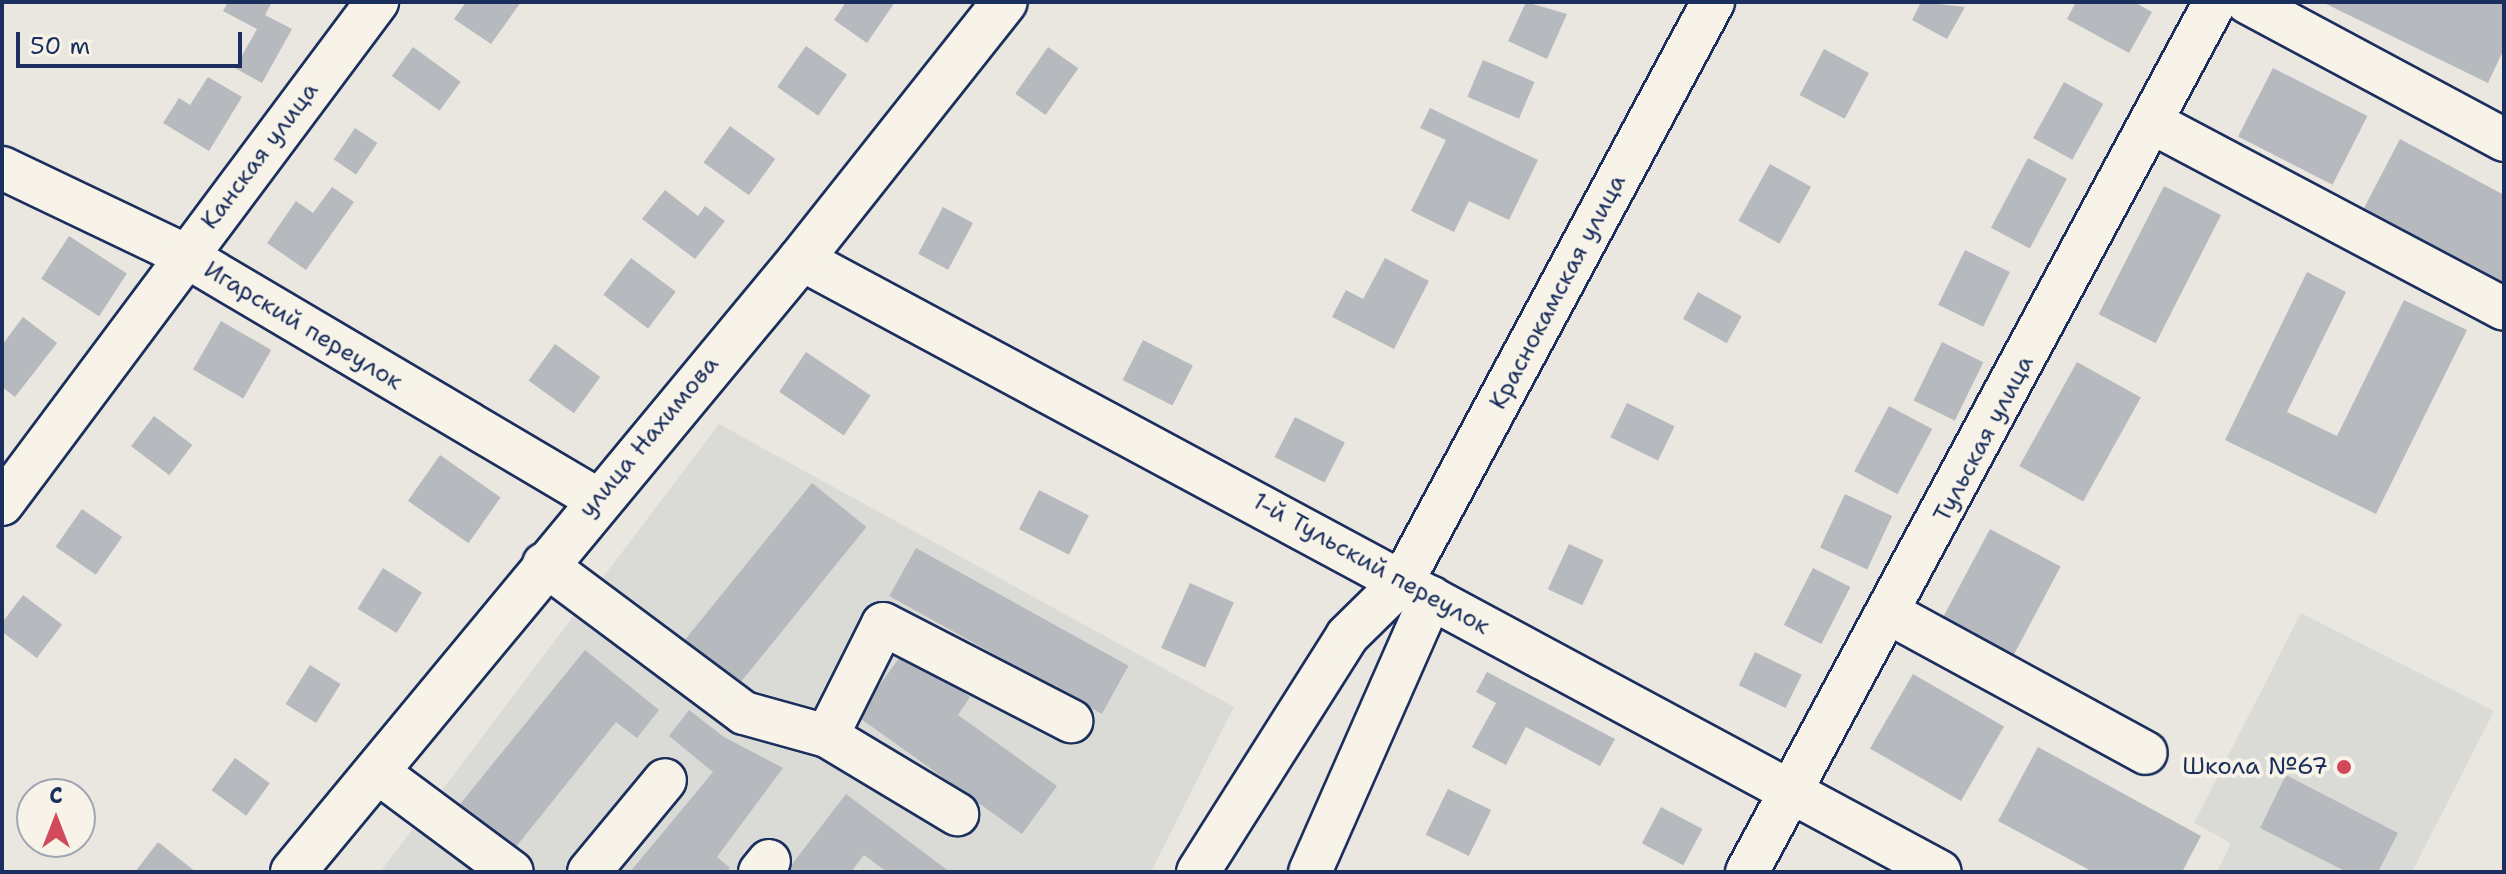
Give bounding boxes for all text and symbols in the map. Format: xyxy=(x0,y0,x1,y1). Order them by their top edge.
scale bar xyxy=(20,16,246,66)
text: 50 m xyxy=(30,30,90,62)
street label: Канская улица xyxy=(195,77,325,235)
street label: Краснокамская улица xyxy=(1484,170,1632,414)
street label: Игарский переулок xyxy=(199,255,407,397)
street label: улица Нахимова xyxy=(573,350,725,524)
street label: Тульская улица xyxy=(1928,351,2040,527)
street label: 1-й Тульский переулок xyxy=(1248,487,1494,641)
place label: Школа №67 xyxy=(2182,753,2328,781)
marker: Школа №67 xyxy=(2335,758,2353,776)
north arrow xyxy=(16,778,96,858)
text: С xyxy=(49,781,63,810)

